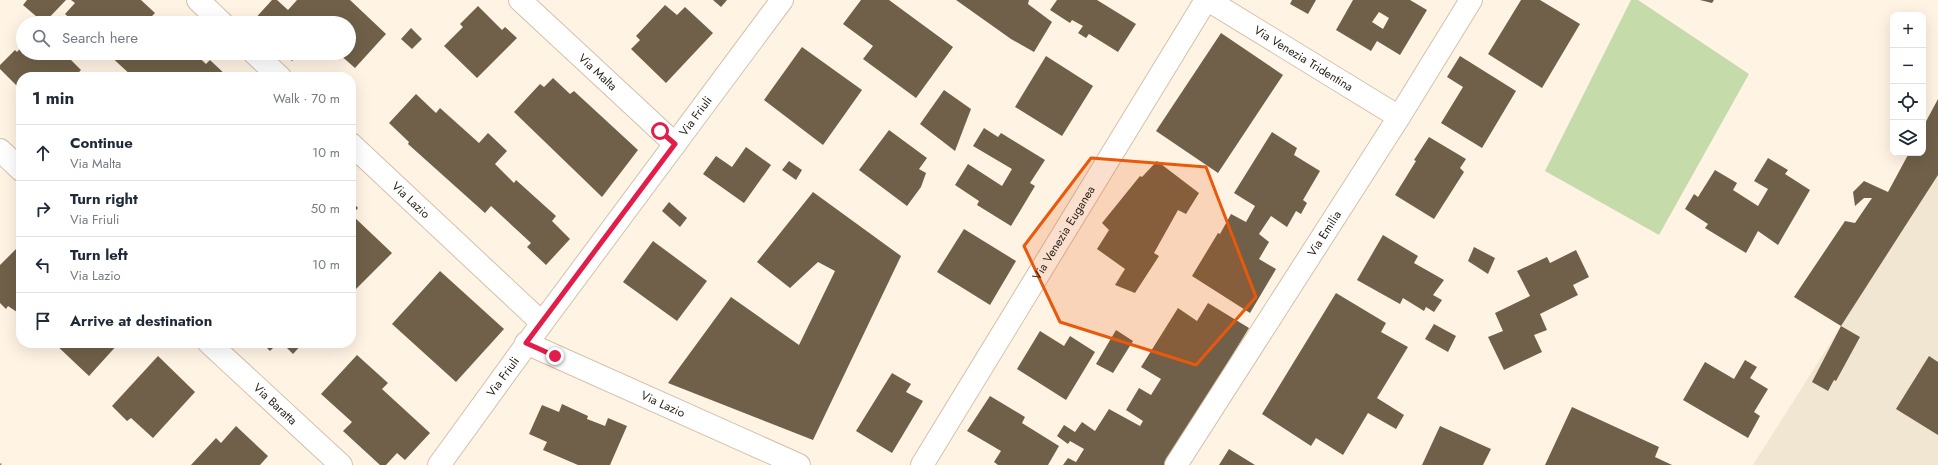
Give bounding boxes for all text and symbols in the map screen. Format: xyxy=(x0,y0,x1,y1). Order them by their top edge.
map controls xyxy=(1890,12,1926,156)
button: + xyxy=(1890,12,1926,48)
search box xyxy=(16,16,356,60)
street label: Via Venezia Tridentina xyxy=(1250,21,1357,96)
icon: search xyxy=(30,27,52,49)
text: Search here xyxy=(62,27,138,49)
button: − xyxy=(1890,48,1926,84)
street label: Via Malta xyxy=(574,49,621,95)
button: locate xyxy=(1890,84,1926,120)
text: 1 min xyxy=(32,86,74,110)
text: Walk · 70 m xyxy=(273,89,340,108)
street label: Via Friuli xyxy=(675,93,716,140)
button: layers xyxy=(1890,120,1926,156)
route start xyxy=(651,122,669,140)
text: Continue xyxy=(70,132,133,154)
icon: ahead xyxy=(32,142,54,164)
text: 10 m xyxy=(312,143,340,162)
text: Via Malta xyxy=(70,154,121,173)
street label: Via Lazio xyxy=(388,177,434,223)
street label: Via Venezia Euganea xyxy=(1028,182,1100,284)
text: Turn right xyxy=(70,188,138,210)
icon: right xyxy=(32,198,54,220)
text: 50 m xyxy=(311,199,340,218)
street label: Via Emilia xyxy=(1303,207,1346,260)
text: Via Friuli xyxy=(70,210,119,229)
text: Turn left xyxy=(70,244,128,266)
icon: left xyxy=(32,254,54,276)
text: 10 m xyxy=(312,255,340,274)
text: Via Lazio xyxy=(70,266,121,285)
icon: arrive xyxy=(32,310,54,332)
text: Arrive at destination xyxy=(70,310,212,332)
route end xyxy=(546,347,564,365)
street label: Via Friuli xyxy=(482,353,524,401)
street label: Via Baratta xyxy=(249,379,301,429)
street label: Via Lazio xyxy=(638,386,688,422)

